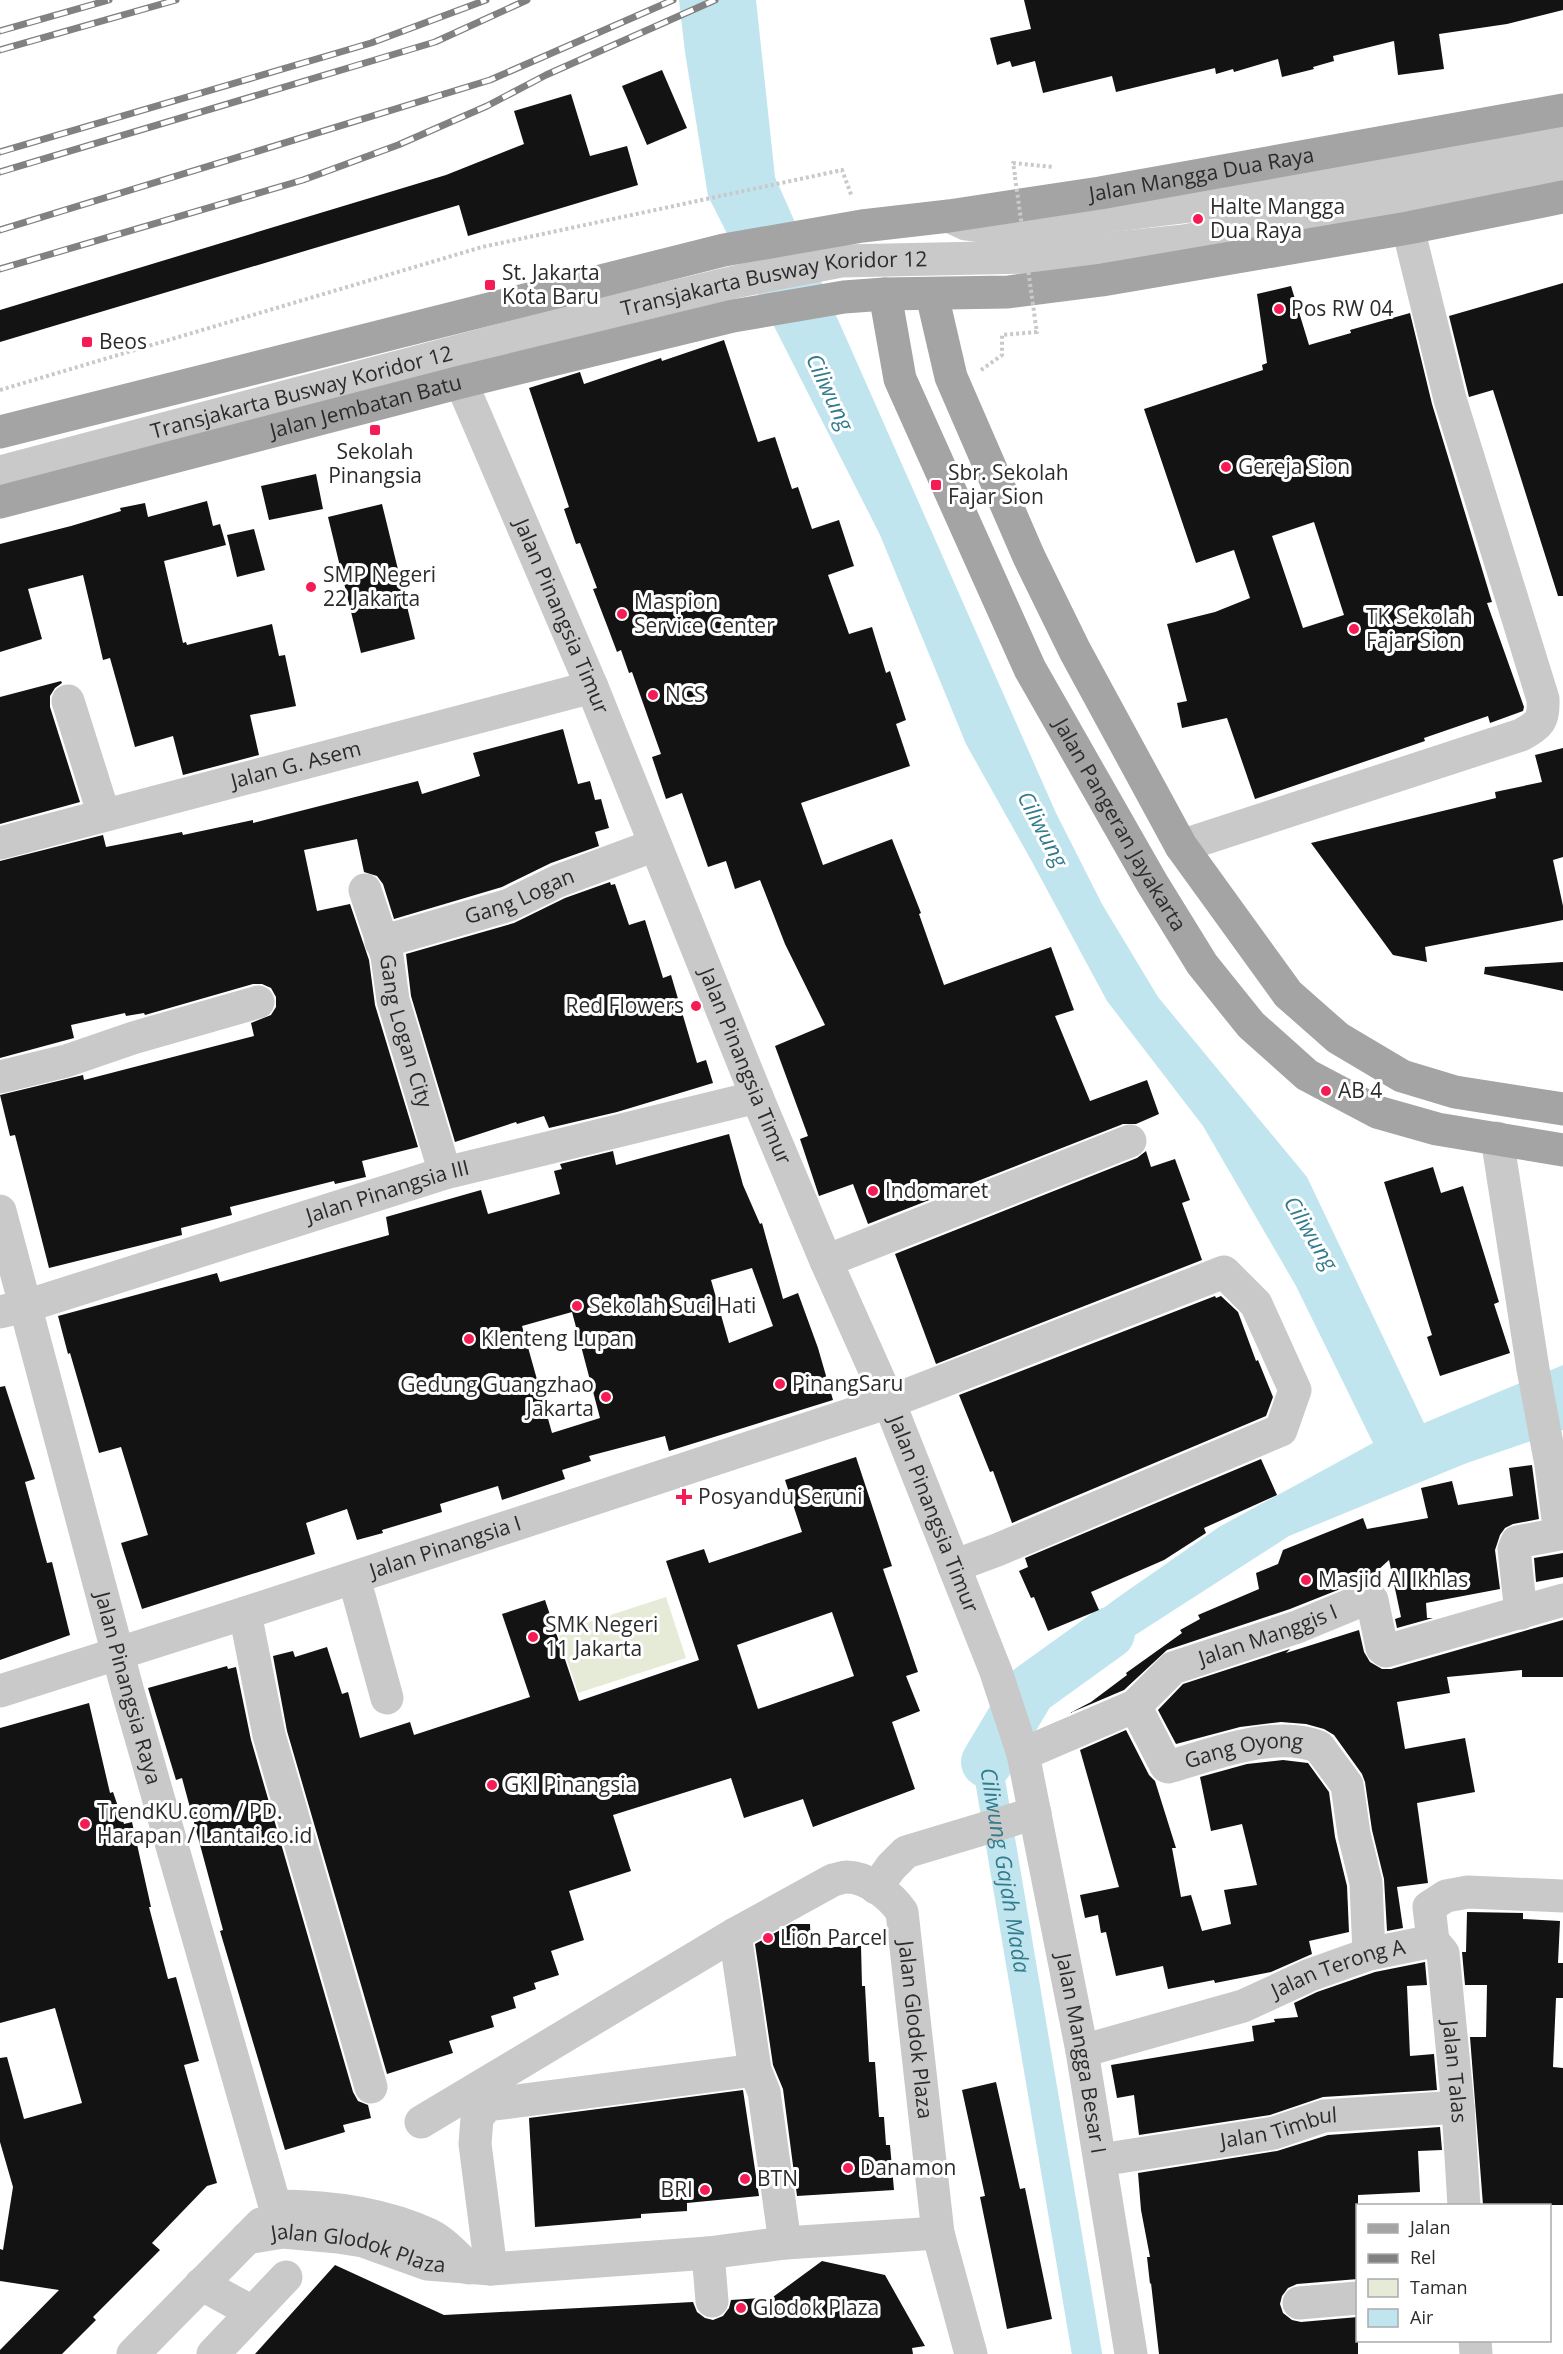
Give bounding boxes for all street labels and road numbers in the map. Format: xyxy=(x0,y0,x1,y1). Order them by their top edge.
street label: Jalan Mangga Dua Raya xyxy=(1085,140,1316,208)
street label: Transjakarta Busway Koridor 12 xyxy=(618,244,928,322)
street label: Transjakarta Busway Koridor 12 xyxy=(147,338,455,445)
street label: Jalan Jembatan Batu xyxy=(265,367,465,445)
street label: Jalan Pinangsia Timur xyxy=(508,512,616,718)
street label: Jalan Pangeran Jayakarta xyxy=(1047,711,1193,936)
street label: Jalan G. Asem xyxy=(226,734,364,795)
street label: Gang Logan xyxy=(461,861,578,930)
street label: Gang Logan City xyxy=(374,952,440,1112)
street label: Jalan Pinangsia Timur xyxy=(693,962,799,1169)
street label: Jalan Pinangsia III xyxy=(300,1153,472,1230)
street label: Jalan Pinangsia Timur xyxy=(882,1409,986,1617)
street label: Jalan Pinangsia I xyxy=(364,1509,524,1585)
street label: Jalan Pinangsia Raya xyxy=(88,1587,169,1788)
street label: Jalan Manggis I xyxy=(1193,1597,1341,1672)
street label: Gang Oyong xyxy=(1181,1726,1305,1774)
street label: Jalan Terong A xyxy=(1265,1932,1408,2005)
street label: Jalan Glodok Plaza xyxy=(892,1937,940,2120)
street label: Jalan Mangga Besar I xyxy=(1050,1949,1113,2155)
street label: Jalan Talas xyxy=(1436,2017,1474,2124)
street label: Jalan Timbul xyxy=(1216,2100,1338,2154)
street label: Jalan Glodok Plaza xyxy=(267,2216,447,2278)

